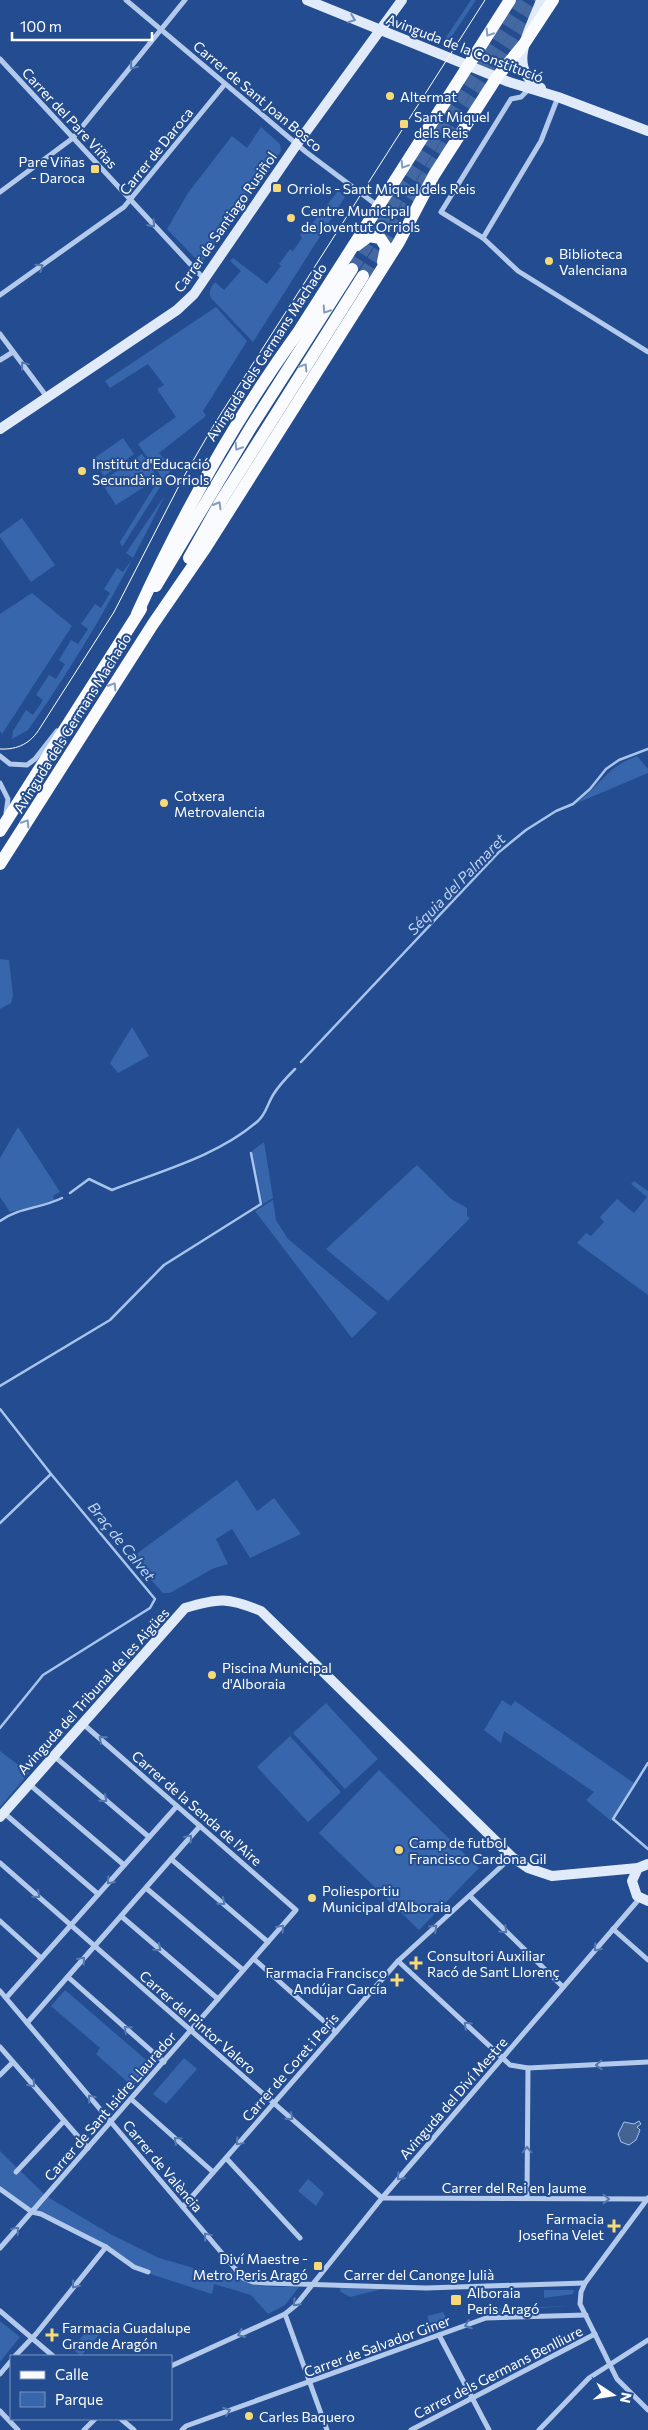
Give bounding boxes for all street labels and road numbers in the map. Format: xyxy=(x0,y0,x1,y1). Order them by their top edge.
street label: Avinguda de la Constitució xyxy=(384,10,546,86)
street label: Carrer de Sant Joan Bosco xyxy=(190,37,326,155)
street label: Carrer del Pare Viñas xyxy=(19,64,121,172)
street label: Carrer de Daroca xyxy=(116,104,196,198)
street label: Carrer de Santiago Rusiñol xyxy=(170,149,280,295)
street label: Avinguda dels Germans Machado xyxy=(202,260,330,444)
street label: Avinguda dels Germans Machado xyxy=(10,630,134,816)
street label: Avinguda del Tribunal de les Aigües xyxy=(14,1604,172,1778)
street label: Carrer de la Senda de l'Aire xyxy=(129,1747,265,1869)
street label: Carrer del Pintor Valero xyxy=(136,1967,260,2077)
street label: Carrer de Coret i Peris xyxy=(238,2009,342,2125)
street label: Carrer de Sant Isidre Llaurador xyxy=(40,2027,180,2184)
street label: Avinguda del Diví Mestre xyxy=(395,2034,511,2162)
street label: Carrer de València xyxy=(120,2117,206,2215)
street label: Carrer del Rei en Jaume xyxy=(442,2179,586,2196)
street label: Carrer del Canonge Julià xyxy=(344,2266,494,2283)
street label: Carrer de Salvador Giner xyxy=(301,2311,453,2380)
street label: Carrer dels Germans Benlliure xyxy=(411,2322,585,2422)

